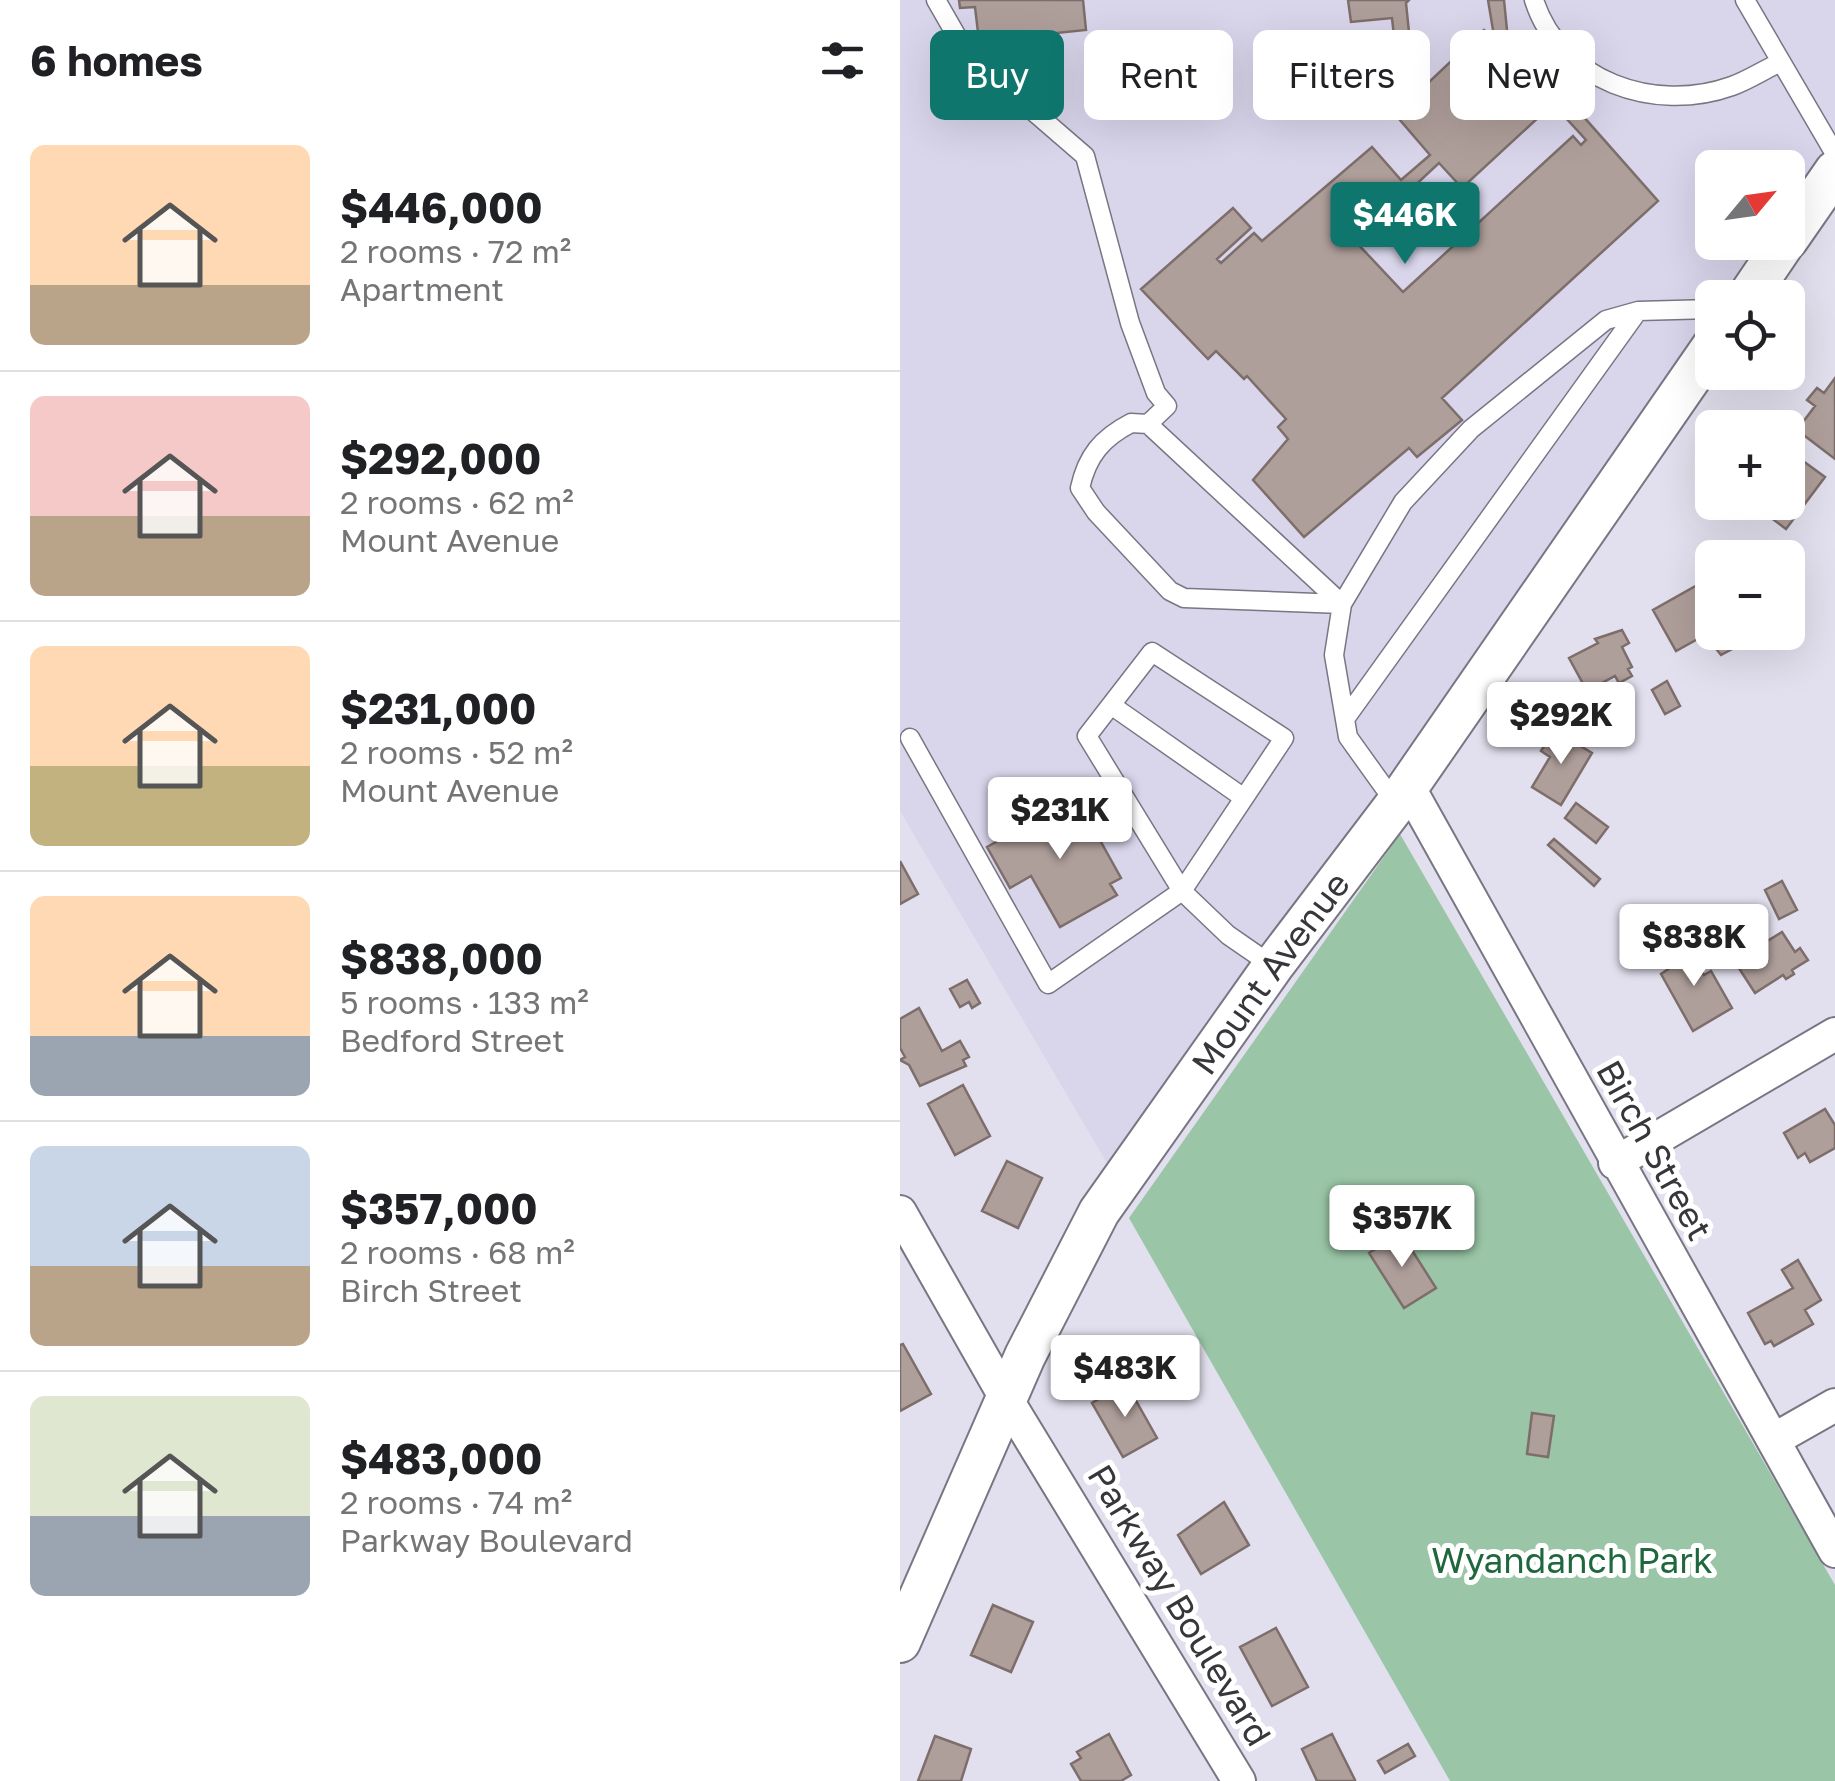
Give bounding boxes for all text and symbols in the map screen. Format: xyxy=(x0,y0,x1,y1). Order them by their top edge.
chip: Buy xyxy=(930,30,1064,120)
chip: Rent xyxy=(1084,30,1233,120)
chip: Filters xyxy=(1253,30,1430,120)
chip: New xyxy=(1450,30,1595,120)
icon: filters xyxy=(815,33,870,88)
text: 6 homes xyxy=(30,35,203,85)
north arrow xyxy=(1695,150,1805,260)
map controls xyxy=(1695,150,1805,650)
text: $446,000 xyxy=(340,182,543,232)
pin: $446K xyxy=(1335,182,1475,267)
icon: home xyxy=(110,185,230,305)
text: $446K xyxy=(1353,195,1457,233)
text: 2 rooms · 72 m² xyxy=(340,232,571,270)
text: Apartment xyxy=(340,270,504,308)
button: locate xyxy=(1695,280,1805,390)
button: + xyxy=(1695,410,1805,520)
text: $292,000 xyxy=(340,433,541,483)
icon: home xyxy=(110,436,230,556)
text: 2 rooms · 62 m² xyxy=(340,483,574,521)
text: Mount Avenue xyxy=(340,521,559,559)
button: − xyxy=(1695,540,1805,650)
pin: $292K xyxy=(1491,682,1631,767)
text: $231,000 xyxy=(340,683,536,733)
icon: home xyxy=(110,686,230,806)
text: $292K xyxy=(1509,695,1613,733)
text: 2 rooms · 52 m² xyxy=(340,733,573,771)
text: Mount Avenue xyxy=(340,771,559,809)
pin: $231K xyxy=(990,777,1130,862)
text: $231K xyxy=(1010,790,1110,828)
street label: Mount Avenue xyxy=(1182,864,1358,1082)
pin: $838K xyxy=(1624,904,1764,989)
text: $838K xyxy=(1641,917,1747,955)
text: $838,000 xyxy=(340,933,543,983)
icon: home xyxy=(110,936,230,1056)
text: 5 rooms · 133 m² xyxy=(340,983,589,1021)
text: Bedford Street xyxy=(340,1021,565,1059)
street label: Birch Street xyxy=(1588,1053,1722,1247)
text: $357,000 xyxy=(340,1183,538,1233)
pin: $357K xyxy=(1332,1185,1472,1270)
icon: home xyxy=(110,1186,230,1306)
text: $357K xyxy=(1351,1198,1453,1236)
text: 2 rooms · 68 m² xyxy=(340,1233,575,1271)
text: Birch Street xyxy=(340,1271,522,1309)
pin: $483K xyxy=(1055,1335,1195,1420)
text: $483K xyxy=(1073,1348,1177,1386)
text: $483,000 xyxy=(340,1433,542,1483)
icon: home xyxy=(110,1436,230,1556)
street label: Parkway Boulevard xyxy=(1079,1457,1281,1753)
text: 2 rooms · 74 m² xyxy=(340,1483,572,1521)
text: Parkway Boulevard xyxy=(340,1521,633,1559)
park label: Wyandanch Park xyxy=(1431,1539,1713,1581)

